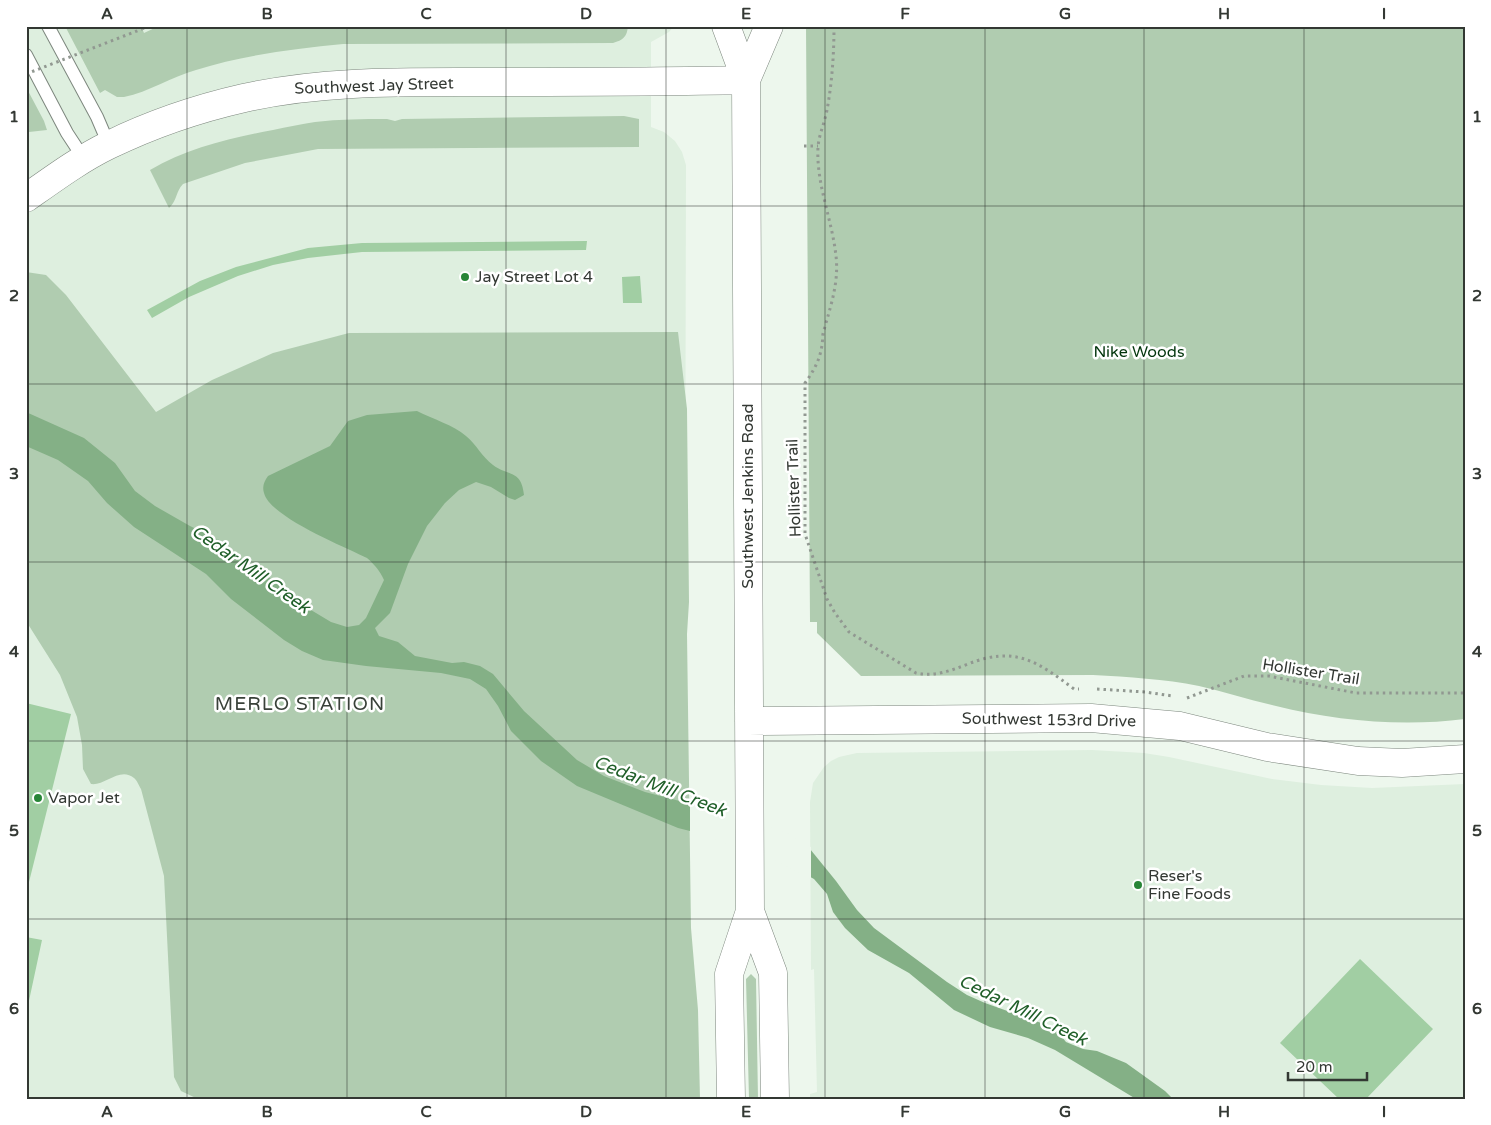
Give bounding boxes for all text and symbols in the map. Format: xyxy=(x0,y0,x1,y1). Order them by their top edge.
text: A xyxy=(101,4,113,24)
text: B xyxy=(261,4,273,24)
text: C xyxy=(420,4,432,24)
text: D xyxy=(580,4,592,24)
text: E xyxy=(741,4,751,24)
text: F xyxy=(900,4,910,24)
text: G xyxy=(1059,4,1071,24)
text: H xyxy=(1218,4,1230,24)
text: I xyxy=(1382,4,1386,24)
street label: Southwest Jay Street xyxy=(294,73,454,99)
text: 1 xyxy=(9,107,19,127)
text: 1 xyxy=(1472,107,1482,127)
place label: Jay Street Lot 4 xyxy=(475,267,593,287)
marker: Jay Street Lot 4 xyxy=(459,271,471,283)
text: 2 xyxy=(9,286,19,306)
text: 2 xyxy=(1472,286,1482,306)
park label: Nike Woods xyxy=(1093,342,1185,362)
street label: Southwest Jenkins Road xyxy=(738,403,758,589)
street label: Hollister Trail xyxy=(782,438,806,538)
text: 3 xyxy=(9,464,19,484)
text: 3 xyxy=(1472,464,1482,484)
water label: Cedar Mill Creek xyxy=(187,520,316,619)
text: 4 xyxy=(9,642,19,662)
text: 4 xyxy=(1472,642,1482,662)
street label: Hollister Trail xyxy=(1261,654,1361,690)
district label: MERLO STATION xyxy=(215,693,385,715)
street label: Southwest 153rd Drive xyxy=(962,708,1136,732)
water label: Cedar Mill Creek xyxy=(591,751,730,822)
place label: Vapor Jet xyxy=(48,788,120,808)
marker: Vapor Jet xyxy=(32,792,44,804)
text: 5 xyxy=(9,821,19,841)
text: 5 xyxy=(1472,821,1482,841)
place label: Reser's Fine Foods xyxy=(1148,866,1231,904)
marker: Reser's Fine Foods xyxy=(1132,879,1144,891)
water label: Cedar Mill Creek xyxy=(955,969,1092,1051)
text: 6 xyxy=(9,999,19,1019)
text: 6 xyxy=(1472,999,1482,1019)
scale bar xyxy=(1288,1050,1367,1082)
text: 20 m xyxy=(1296,1058,1333,1076)
text: A xyxy=(101,1102,113,1122)
text: B xyxy=(261,1102,273,1122)
text: C xyxy=(420,1102,432,1122)
text: D xyxy=(580,1102,592,1122)
text: E xyxy=(741,1102,751,1122)
text: F xyxy=(900,1102,910,1122)
text: G xyxy=(1059,1102,1071,1122)
text: H xyxy=(1218,1102,1230,1122)
text: I xyxy=(1382,1102,1386,1122)

